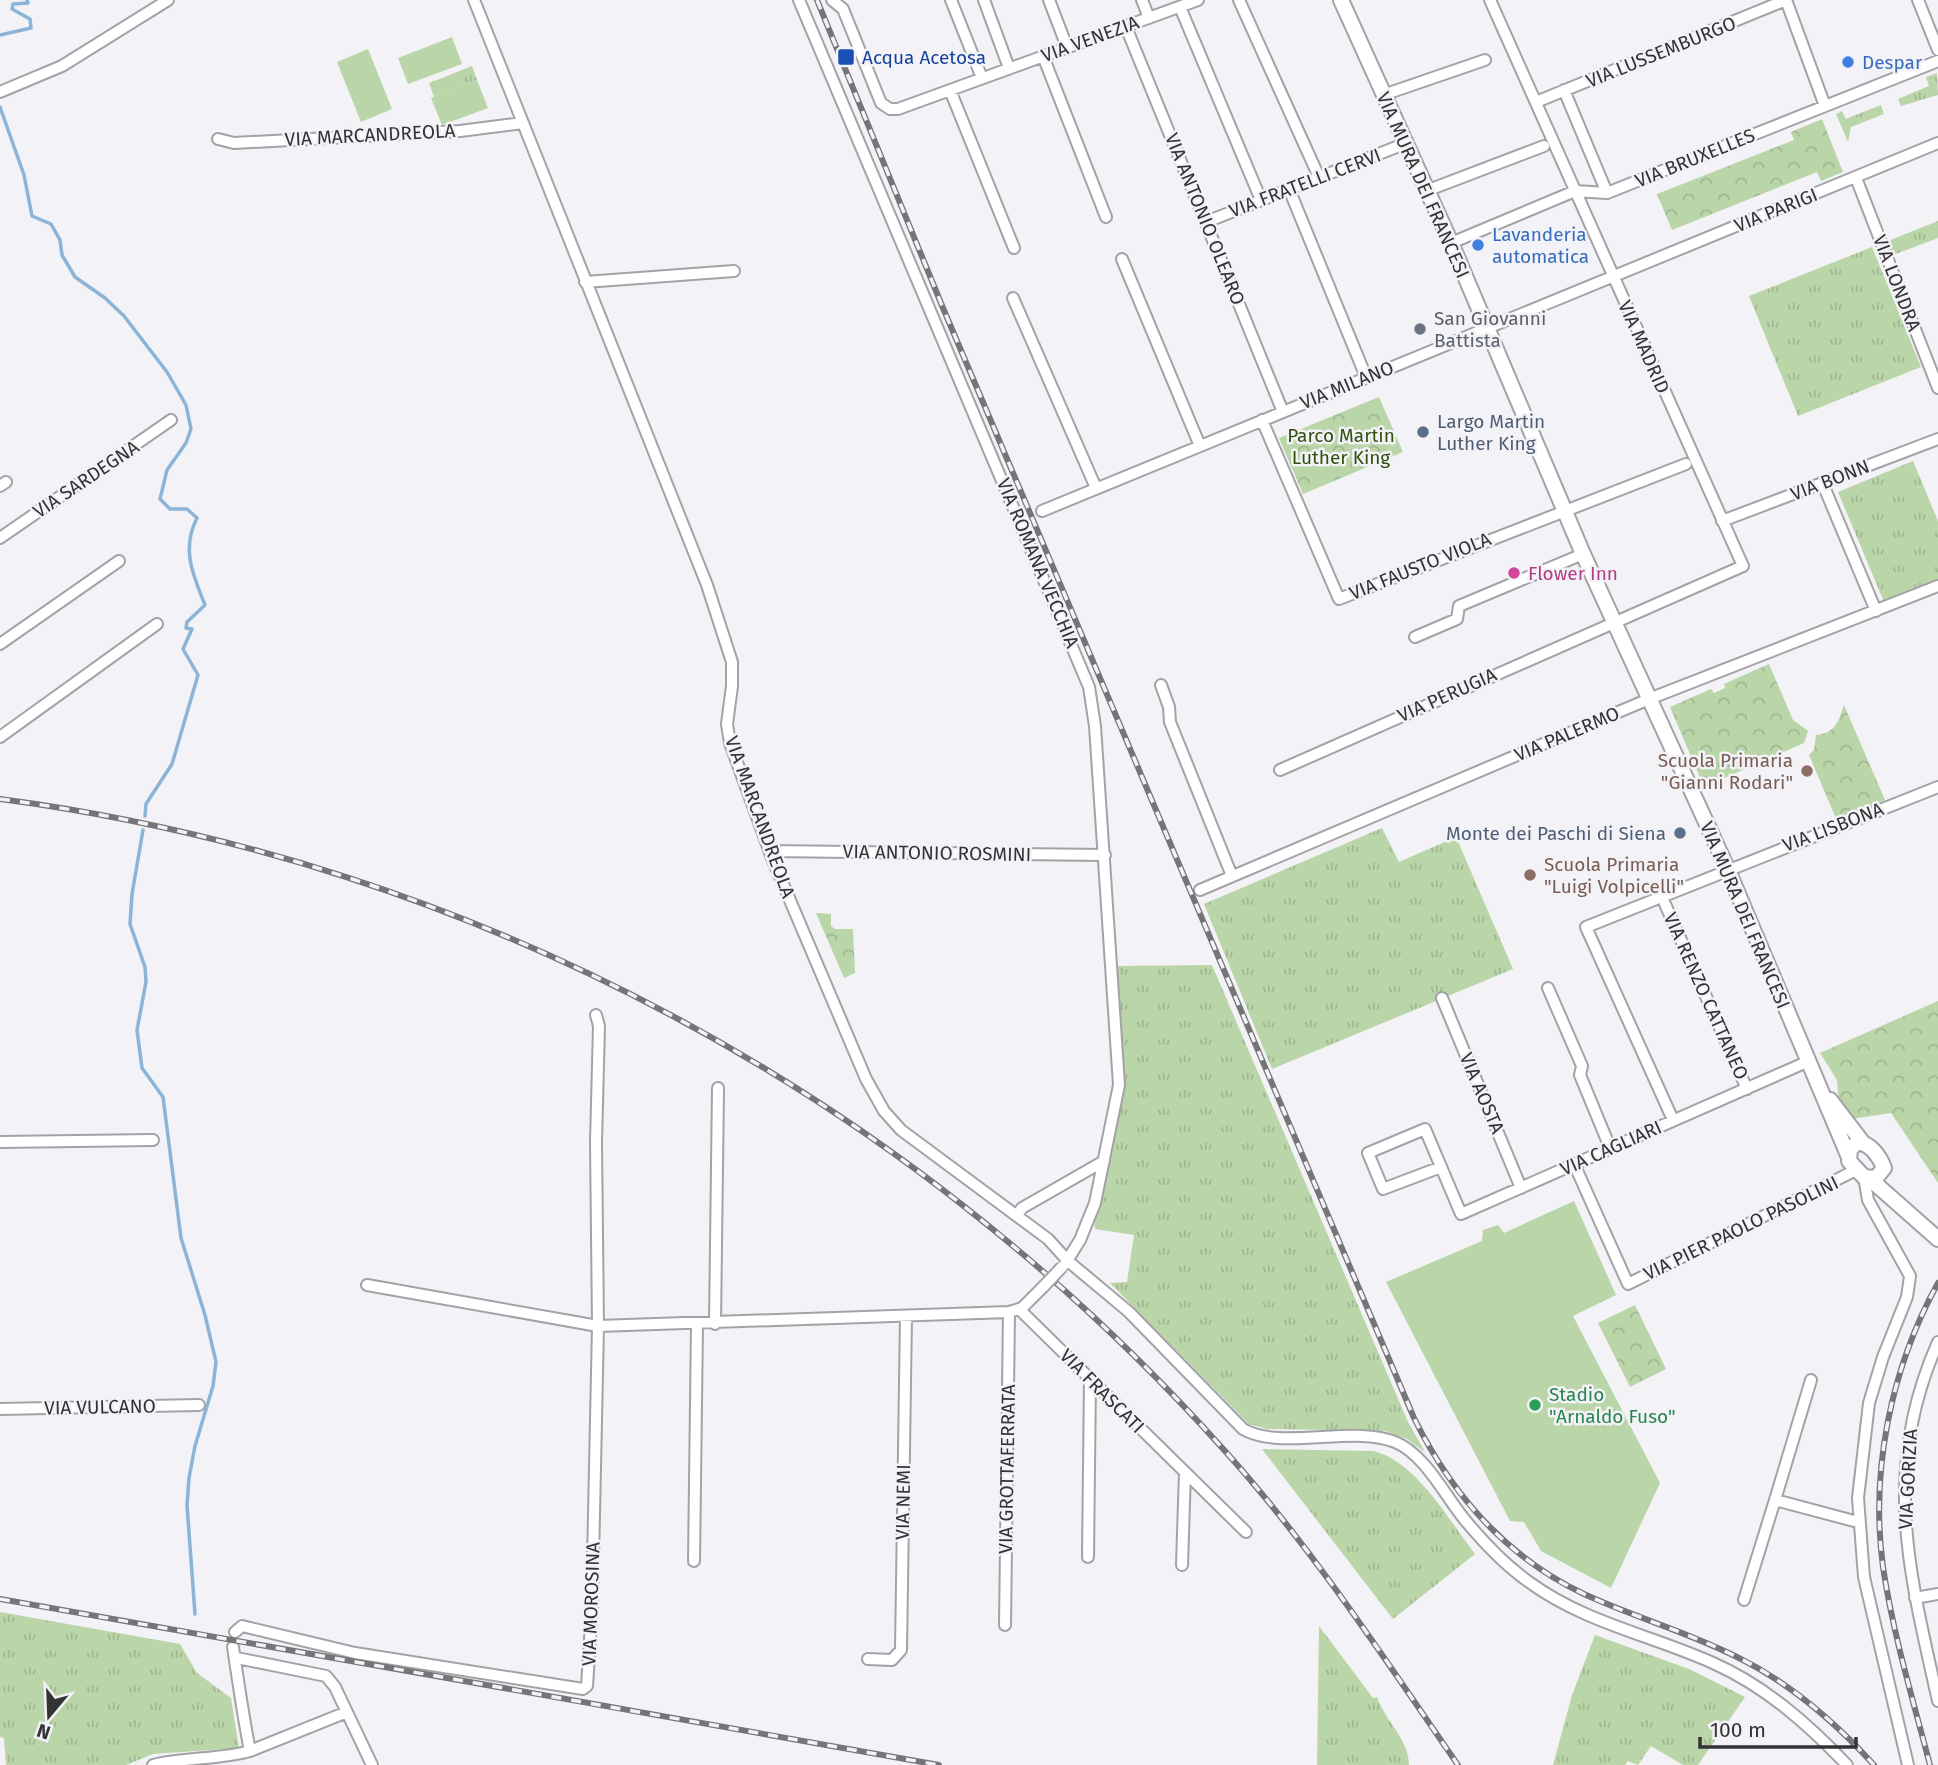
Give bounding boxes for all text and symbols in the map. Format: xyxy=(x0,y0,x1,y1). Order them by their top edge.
street label: VIA VENEZIA xyxy=(1038,11,1142,67)
street label: VIA LUSSEMBURGO xyxy=(1583,11,1739,93)
place label: Acqua Acetosa xyxy=(862,46,986,69)
marker: Acqua Acetosa xyxy=(836,47,856,67)
place label: Despar xyxy=(1862,51,1923,74)
marker: Despar xyxy=(1840,54,1856,70)
street label: VIA MURA DEI FRANCESI xyxy=(1372,88,1474,282)
street label: VIA MARCANDREOLA xyxy=(284,119,456,151)
street label: VIA BRUXELLES xyxy=(1632,124,1758,192)
street label: VIA ANTONIO OLEARO xyxy=(1160,130,1250,308)
street label: VIA FRATELLI CERVI xyxy=(1226,143,1384,223)
street label: VIA PARIGI xyxy=(1731,183,1821,237)
place label: Lavanderia automatica xyxy=(1492,223,1589,268)
street label: VIA LONDRA xyxy=(1868,232,1926,335)
marker: Lavanderia automatica xyxy=(1470,237,1486,253)
street label: VIA MADRID xyxy=(1613,297,1675,397)
place label: San Giovanni Battista xyxy=(1434,307,1546,352)
marker: San Giovanni Battista xyxy=(1412,321,1428,337)
street label: VIA MILANO xyxy=(1297,356,1397,414)
place label: Largo Martin Luther King xyxy=(1437,410,1545,455)
park label: Parco Martin Luther King xyxy=(1287,424,1395,469)
marker: Largo Martin Luther King xyxy=(1415,424,1431,440)
street label: VIA SARDEGNA xyxy=(29,435,143,523)
street label: VIA BONN xyxy=(1787,454,1873,506)
street label: VIA ROMANA VECCHIA xyxy=(992,475,1084,651)
street label: VIA FAUSTO VIOLA xyxy=(1346,527,1494,605)
place label: Flower Inn xyxy=(1528,562,1618,585)
marker: Flower Inn xyxy=(1506,565,1522,581)
street label: VIA PERUGIA xyxy=(1394,663,1500,727)
street label: VIA PALERMO xyxy=(1511,702,1623,766)
street label: VIA MARCANDREOLA xyxy=(720,733,800,901)
place label: Scuola Primaria "Gianni Rodari" xyxy=(1658,749,1793,794)
marker: Scuola Primaria "Gianni Rodari" xyxy=(1799,763,1815,779)
street label: VIA LISBONA xyxy=(1779,797,1887,857)
street label: VIA MURA DEI FRANCESI xyxy=(1695,818,1795,1012)
place label: Monte dei Paschi di Siena xyxy=(1446,822,1666,845)
marker: Monte dei Paschi di Siena xyxy=(1672,825,1688,841)
street label: VIA ANTONIO ROSMINI xyxy=(842,840,1032,866)
place label: Scuola Primaria "Luigi Volpicelli" xyxy=(1544,853,1684,898)
marker: Scuola Primaria "Luigi Volpicelli" xyxy=(1522,867,1538,883)
street label: VIA RENZO CATTANEO xyxy=(1659,909,1753,1083)
street label: VIA AOSTA xyxy=(1455,1049,1509,1137)
street label: VIA CAGLIARI xyxy=(1557,1115,1665,1181)
street label: VIA PIER PAOLO PASOLINI xyxy=(1640,1171,1842,1285)
street label: VIA FRASCATI xyxy=(1055,1344,1149,1438)
place label: Stadio "Arnaldo Fuso" xyxy=(1549,1383,1676,1428)
street label: VIA GROTTAFERRATA xyxy=(994,1384,1020,1554)
street label: VIA VULCANO xyxy=(44,1395,156,1419)
marker: Stadio "Arnaldo Fuso" xyxy=(1527,1397,1543,1413)
street label: VIA GORIZIA xyxy=(1894,1428,1922,1530)
street label: VIA NEMI xyxy=(891,1464,915,1540)
street label: VIA MOROSINA xyxy=(577,1541,605,1666)
north arrow xyxy=(14,1681,84,1751)
scale bar xyxy=(1700,1706,1856,1750)
text: 100 m xyxy=(1710,1717,1766,1743)
text: N xyxy=(34,1719,53,1745)

